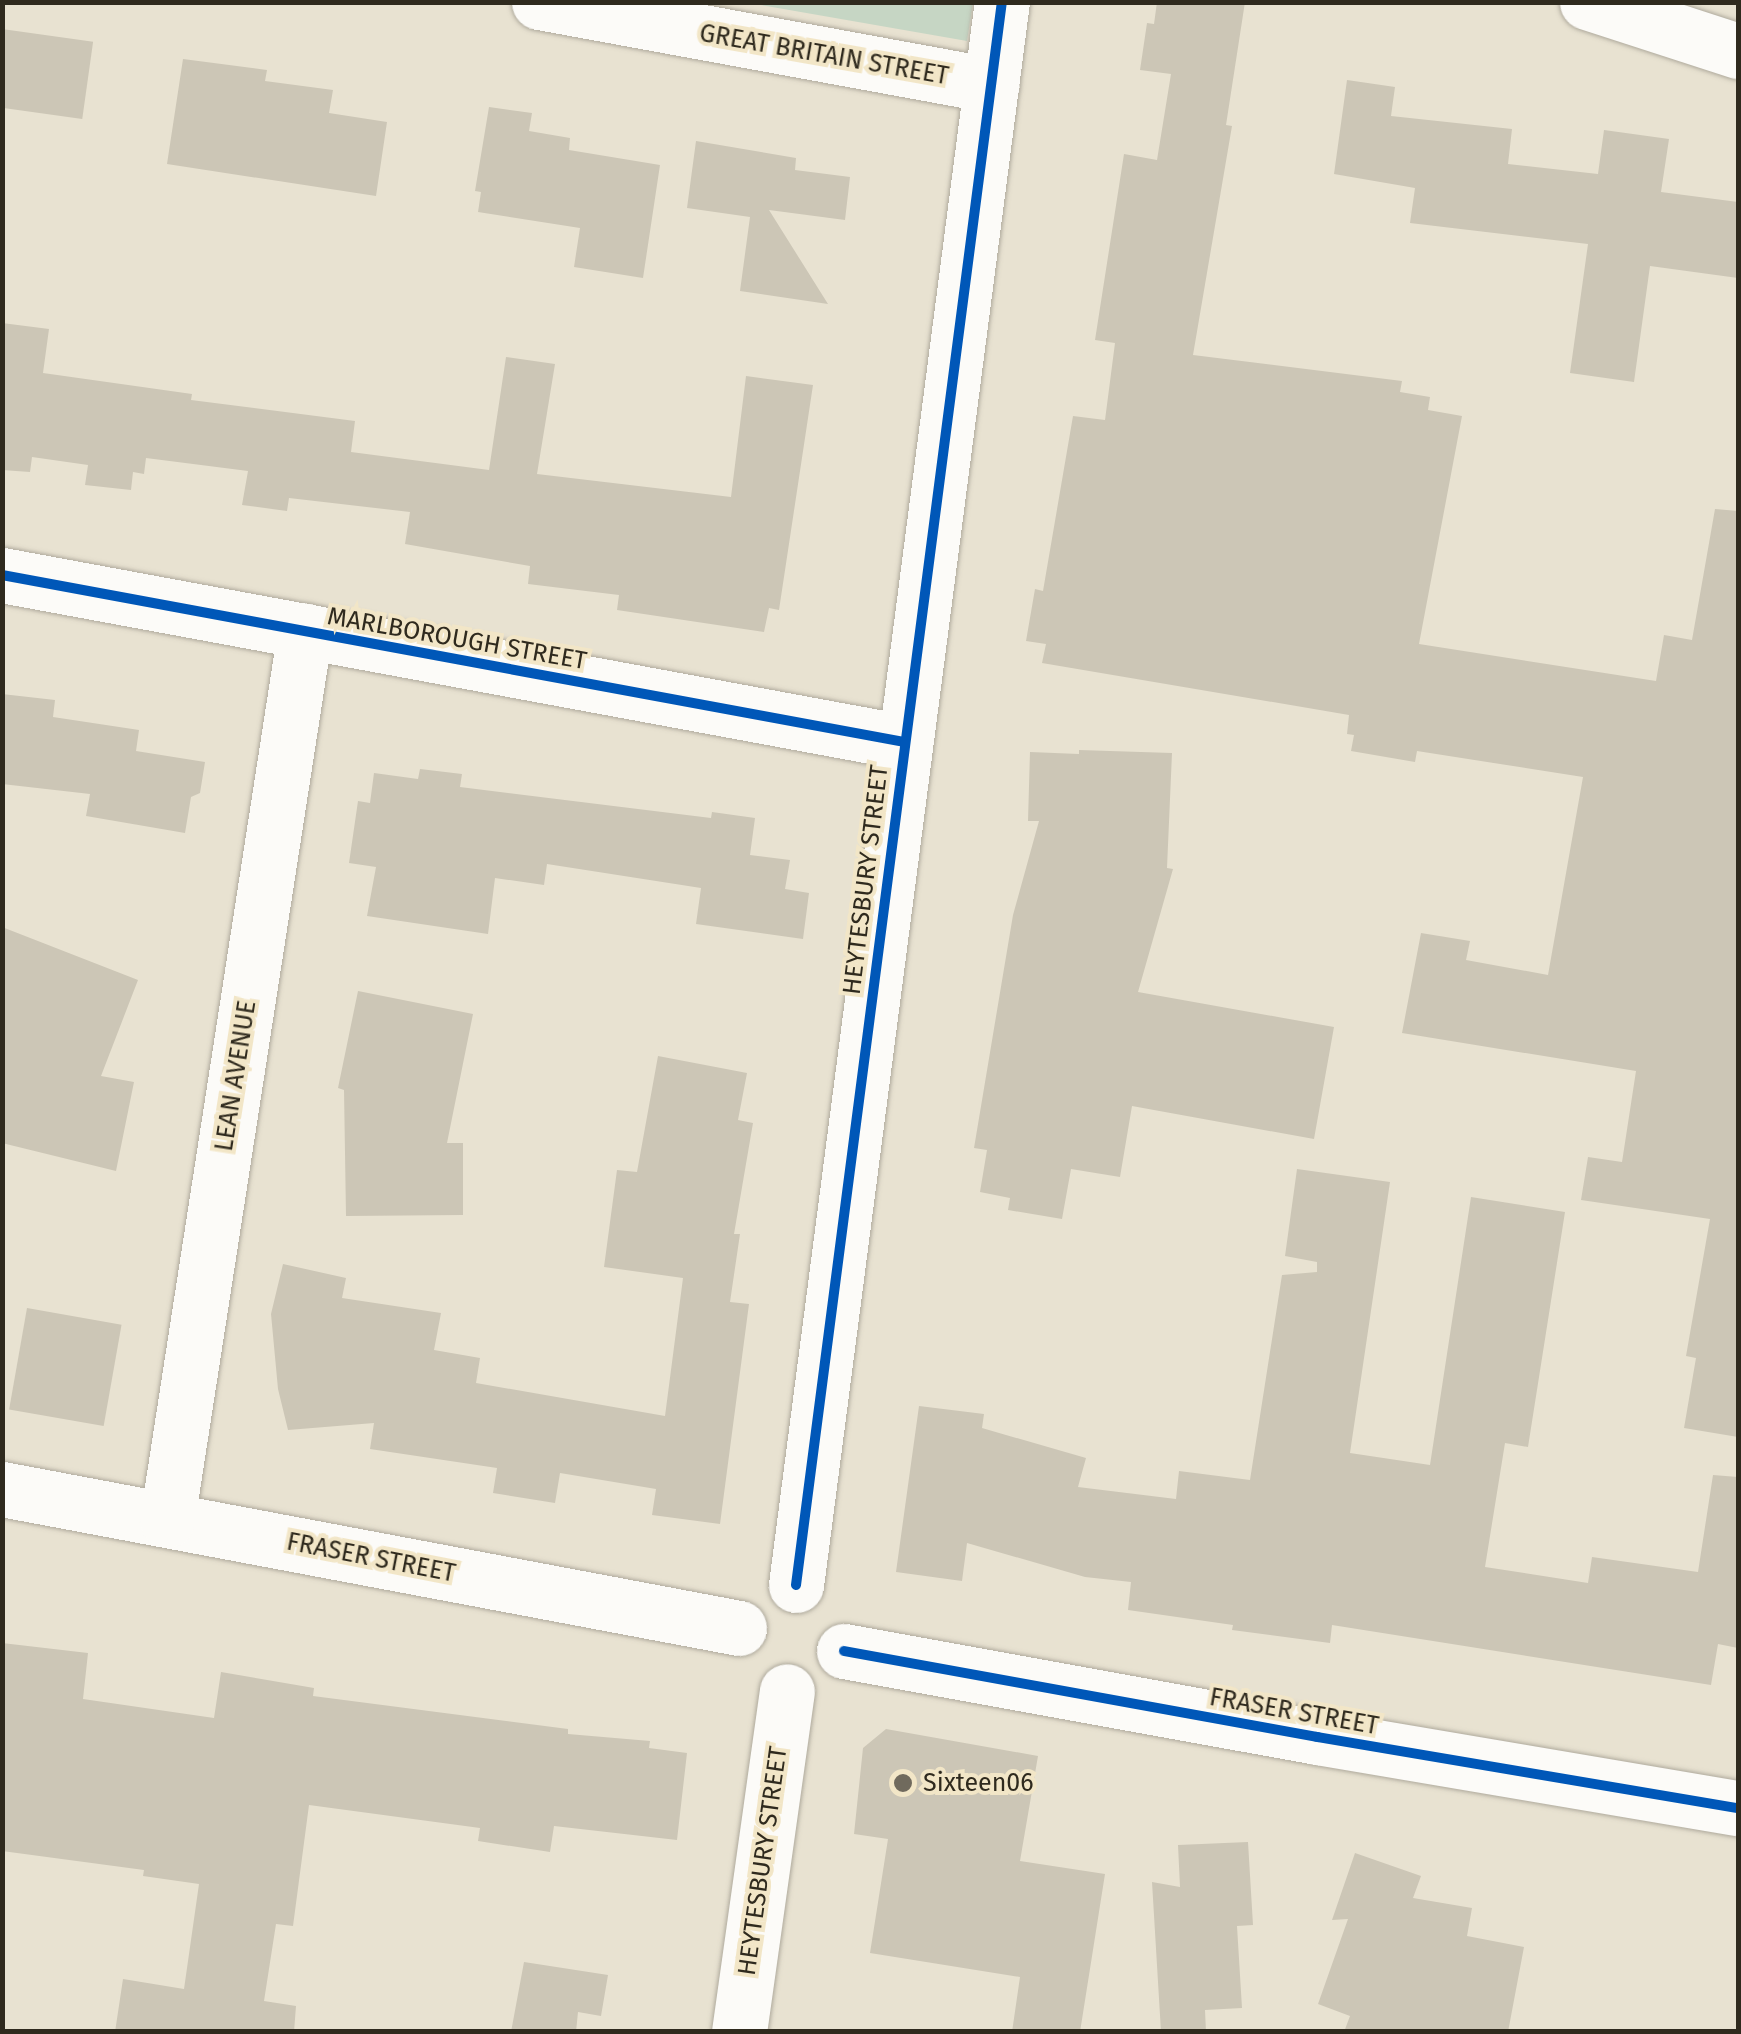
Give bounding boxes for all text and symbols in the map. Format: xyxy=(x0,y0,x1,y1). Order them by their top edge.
street label: GREAT BRITAIN STREET xyxy=(697,18,951,92)
street label: MARLBOROUGH STREET xyxy=(325,601,589,677)
street label: HEYTESBURY STREET xyxy=(837,763,895,997)
street label: LEAN AVENUE xyxy=(209,999,263,1153)
street label: FRASER STREET xyxy=(284,1527,458,1589)
street label: FRASER STREET xyxy=(1207,1682,1381,1742)
street label: HEYTESBURY STREET xyxy=(732,1744,794,1978)
place label: Sixteen06 xyxy=(923,1768,1034,1798)
marker: Sixteen06 xyxy=(892,1772,914,1794)

